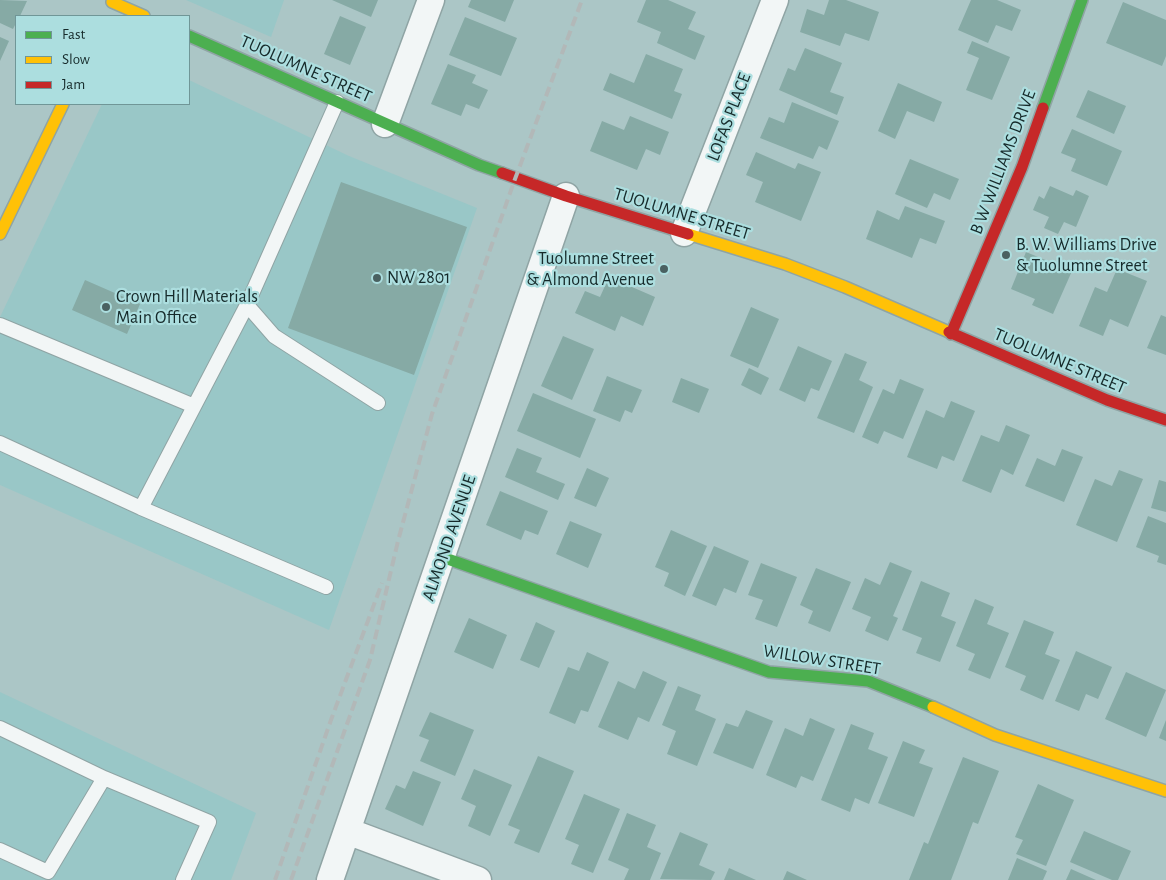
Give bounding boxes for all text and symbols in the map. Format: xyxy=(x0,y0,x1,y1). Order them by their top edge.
legend xyxy=(15,15,190,105)
text: Fast xyxy=(62,27,85,42)
street label: TUOLUMNE STREET xyxy=(237,30,375,108)
text: Slow xyxy=(62,52,90,67)
street label: LOFAS PLACE xyxy=(702,70,756,164)
text: Jam xyxy=(62,77,85,92)
street label: B W WILLIAMS DRIVE xyxy=(965,87,1041,237)
street label: TUOLUMNE STREET xyxy=(611,183,753,245)
place label: B. W. Williams Drive & Tuolumne Street xyxy=(1016,234,1157,276)
place label: Tuolumne Street & Almond Avenue xyxy=(527,248,654,290)
marker: B. W. Williams Drive & Tuolumne Street xyxy=(1000,249,1012,261)
marker: Tuolumne Street & Almond Avenue xyxy=(658,263,670,275)
place label: NW 2801 xyxy=(387,267,450,289)
marker: NW 2801 xyxy=(371,272,383,284)
place label: Crown Hill Materials Main Office xyxy=(116,286,258,328)
marker: Crown Hill Materials Main Office xyxy=(100,301,112,313)
street label: TUOLUMNE STREET xyxy=(991,323,1129,399)
street label: ALMOND AVENUE xyxy=(417,472,481,604)
street label: WILLOW STREET xyxy=(762,640,882,680)

